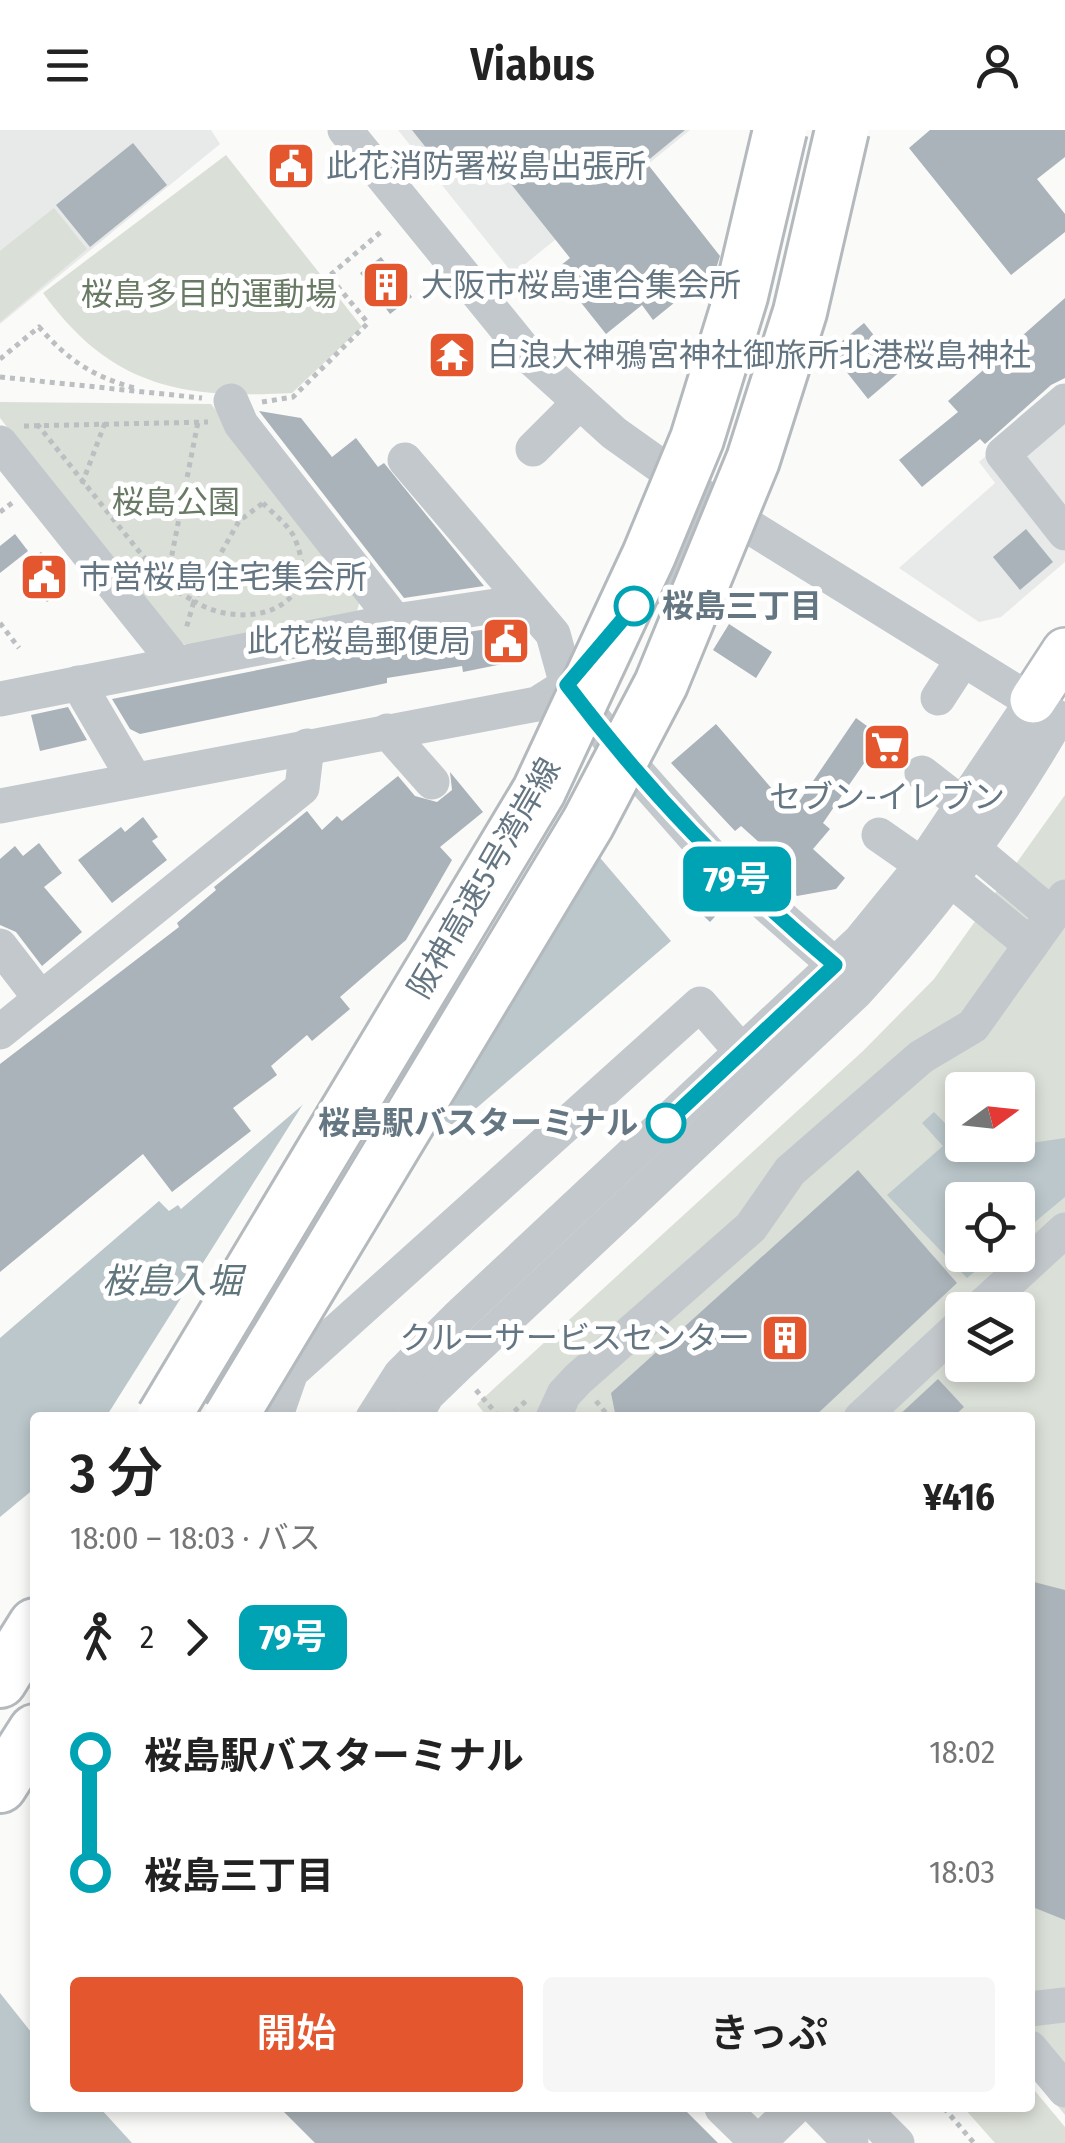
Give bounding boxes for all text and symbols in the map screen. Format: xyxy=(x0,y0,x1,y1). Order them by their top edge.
icon: menu xyxy=(40,38,95,93)
text: Viabus xyxy=(470,38,595,92)
icon: person xyxy=(970,38,1025,93)
public building icon: 此花消防署桜島出張所 xyxy=(265,140,317,192)
place label: 此花消防署桜島出張所 xyxy=(326,147,646,185)
building icon: 大阪市桜島連合集会所 xyxy=(360,259,412,311)
place label: 大阪市桜島連合集会所 xyxy=(421,266,741,304)
park label: 桜島多目的運動場 xyxy=(81,275,337,313)
temple icon: 白浪大神鴉宮神社御旅所北港桜島神社 xyxy=(426,329,478,381)
place label: 白浪大神鴉宮神社御旅所北港桜島神社 xyxy=(487,336,1031,374)
park label: 桜島公園 xyxy=(112,483,240,521)
public building icon: 市営桜島住宅集会所 xyxy=(18,551,70,603)
place label: 市営桜島住宅集会所 xyxy=(79,558,367,596)
marker: 桜島三丁目 xyxy=(615,587,653,625)
place label: 桜島三丁目 xyxy=(662,587,822,625)
public building icon: 此花桜島郵便局 xyxy=(480,615,532,667)
place label: 此花桜島郵便局 xyxy=(247,622,471,660)
supermarket icon: セブン-イレブン xyxy=(861,721,913,773)
street label: 阪神高速5号湾岸線 xyxy=(400,751,568,1005)
place label: セブン-イレブン xyxy=(769,778,1005,816)
line badge: 79号 xyxy=(680,846,794,912)
text: 79号 xyxy=(703,858,771,900)
north arrow xyxy=(945,1072,1035,1162)
map controls xyxy=(945,1072,1035,1382)
place label: 桜島駅バスターミナル xyxy=(318,1104,638,1142)
marker: 桜島駅バスターミナル xyxy=(647,1104,685,1142)
button: locate xyxy=(945,1182,1035,1272)
water label: 桜島入堀 xyxy=(102,1260,247,1302)
button: layers xyxy=(945,1292,1035,1382)
building icon: クルーサービスセンター xyxy=(759,1312,811,1364)
place label: クルーサービスセンター xyxy=(400,1319,750,1357)
text: 3 分 xyxy=(70,1441,163,1507)
text: ¥416 xyxy=(923,1474,995,1520)
text: 18:00 – 18:03 · バス xyxy=(70,1519,321,1557)
icon: walk xyxy=(70,1610,125,1665)
icon: forward xyxy=(169,1610,224,1665)
text: 79号 xyxy=(259,1616,327,1658)
text: 2 xyxy=(140,1618,154,1656)
text: 桜島駅バスターミナル xyxy=(144,1733,524,1779)
text: 18:02 xyxy=(929,1733,995,1771)
text: 桜島三丁目 xyxy=(144,1853,334,1899)
text: 18:03 xyxy=(929,1853,995,1891)
button: 開始 xyxy=(70,1977,523,2092)
button: きっぷ xyxy=(543,1977,995,2092)

